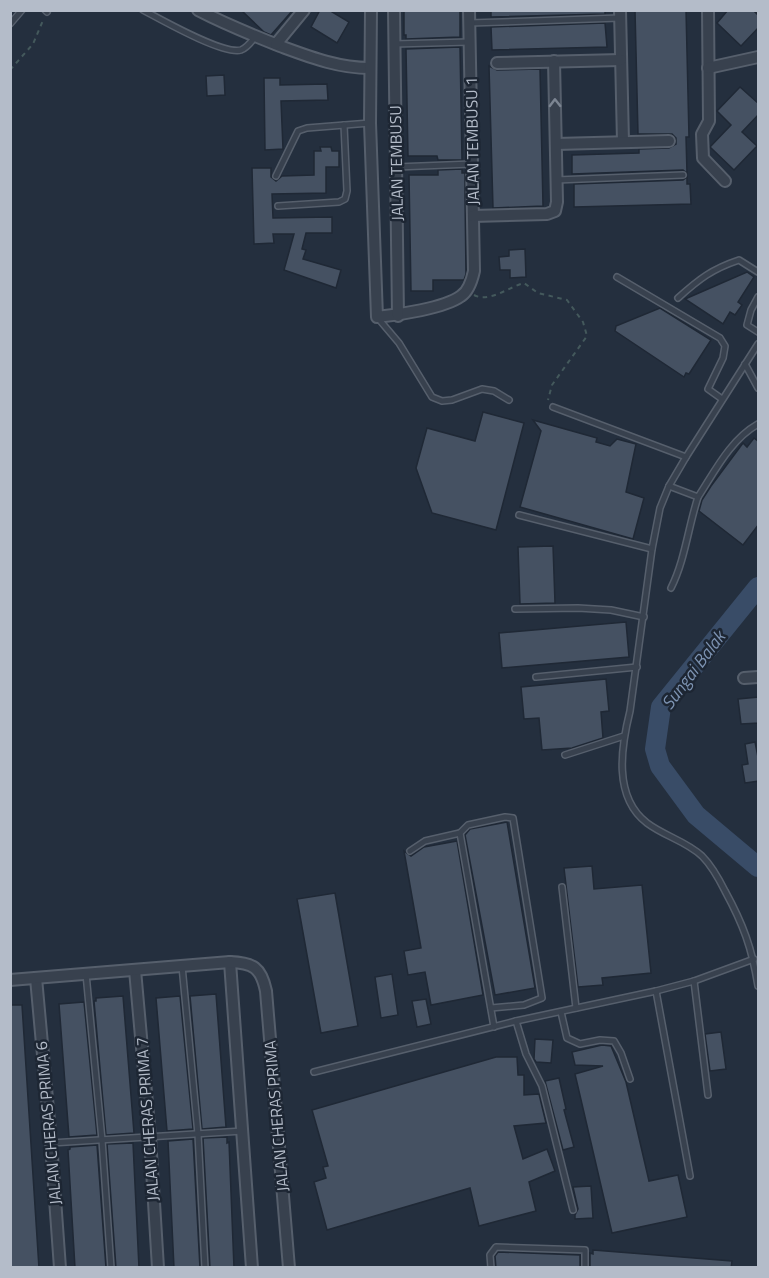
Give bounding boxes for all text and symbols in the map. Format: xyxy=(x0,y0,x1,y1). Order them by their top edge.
street label: JALAN TEMBUSU 1 xyxy=(459,77,485,205)
one-way arrow xyxy=(549,98,561,107)
street label: JALAN TEMBUSU xyxy=(383,105,409,221)
water label: Sungai Balak xyxy=(654,623,733,715)
street label: JALAN CHERAS PRIMA 7 xyxy=(129,1036,165,1202)
street label: JALAN CHERAS PRIMA xyxy=(257,1039,295,1193)
street label: JALAN CHERAS PRIMA 6 xyxy=(29,1040,67,1206)

